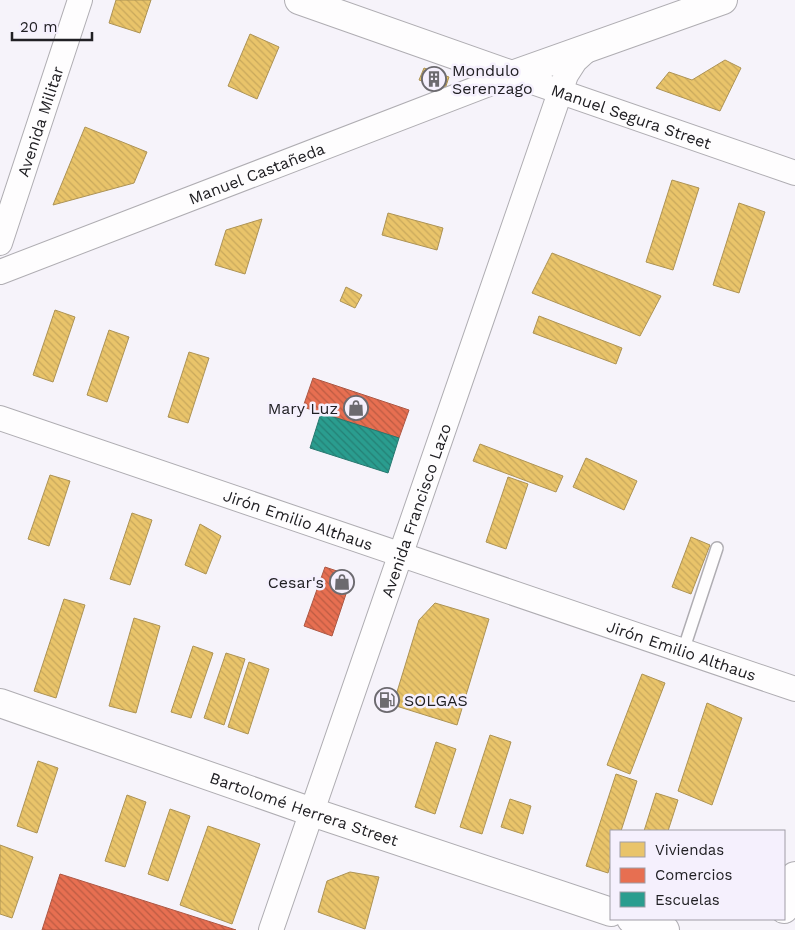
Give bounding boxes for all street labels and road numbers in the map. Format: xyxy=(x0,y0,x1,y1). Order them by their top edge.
street label: Avenida Militar xyxy=(13,63,68,179)
street label: Manuel Segura Street xyxy=(549,80,714,153)
street label: Manuel Castañeda xyxy=(186,139,327,208)
street label: Avenida Francisco Lazo xyxy=(377,421,455,600)
street label: Jirón Emilio Althaus xyxy=(221,486,375,554)
street label: Jirón Emilio Althaus xyxy=(604,616,759,685)
street label: Bartolomé Herrera Street xyxy=(207,768,401,850)

